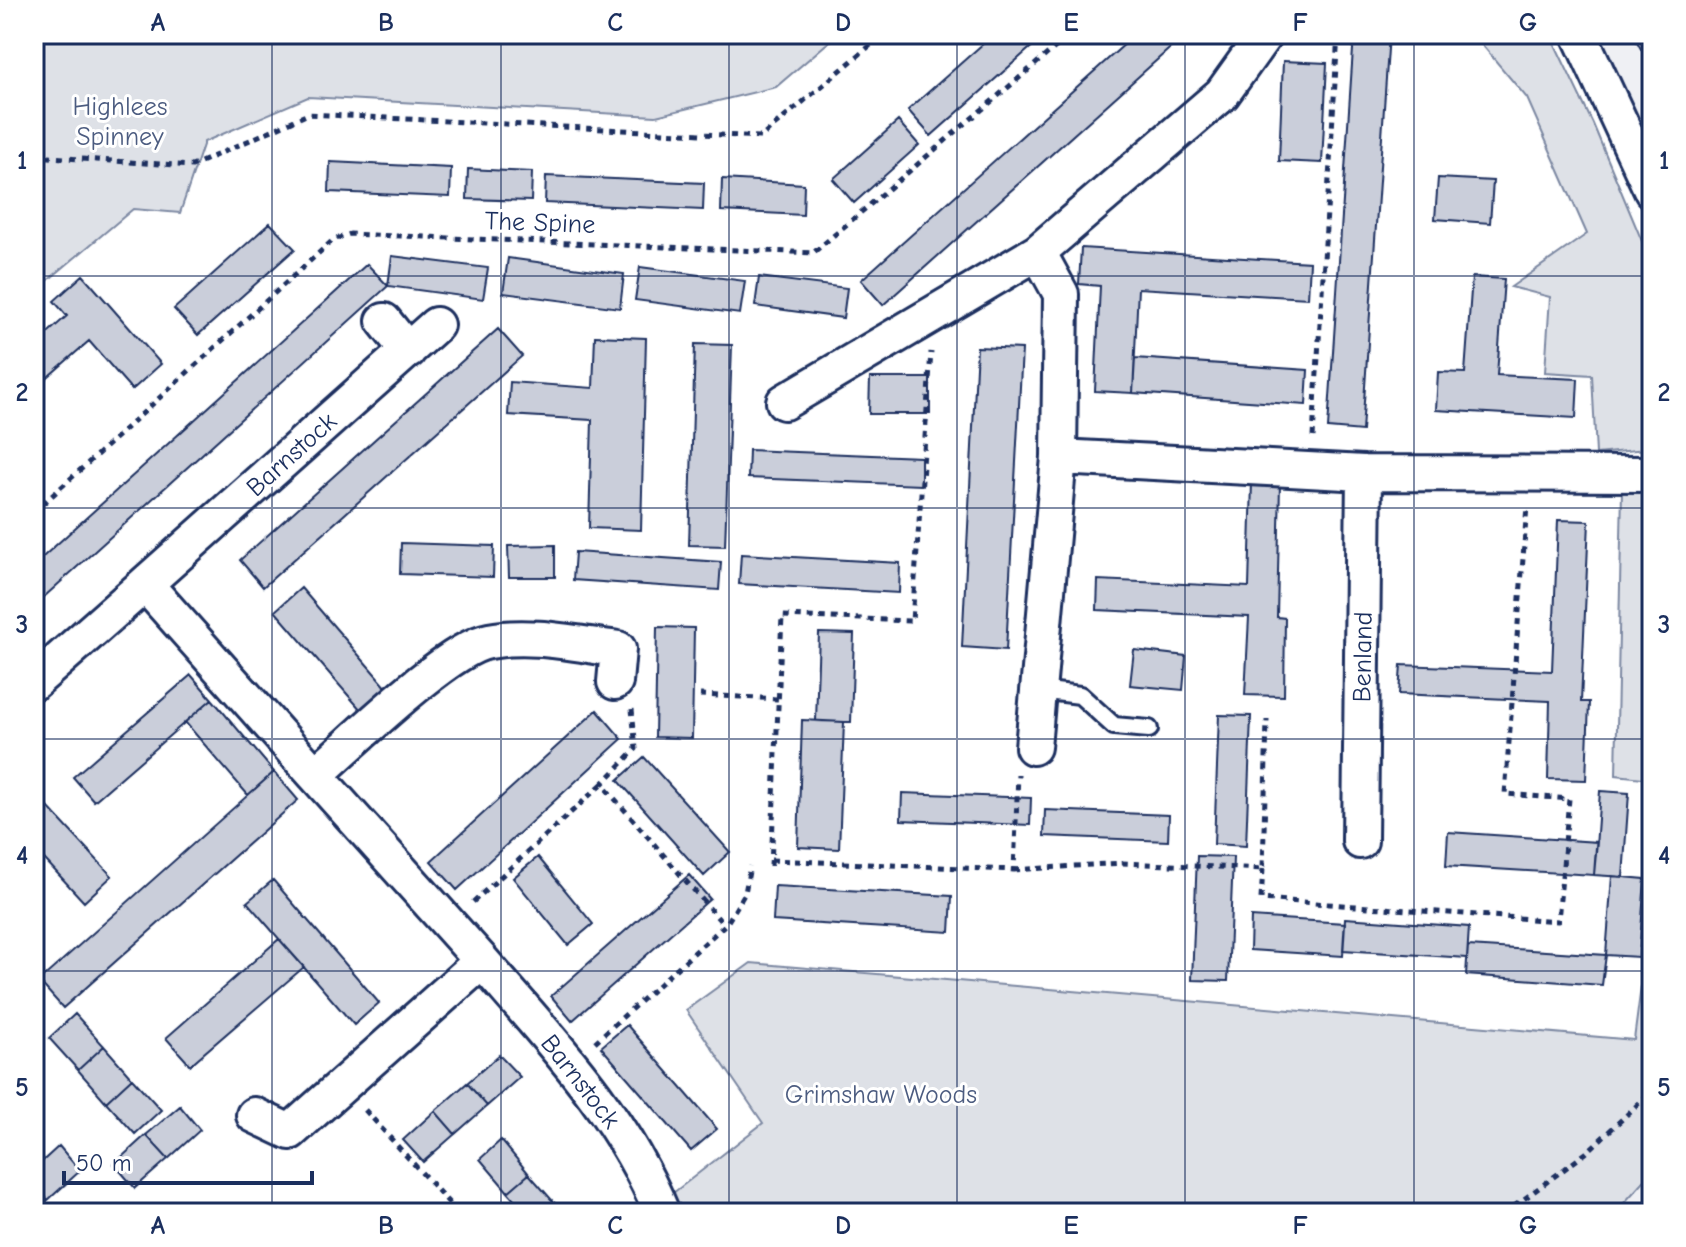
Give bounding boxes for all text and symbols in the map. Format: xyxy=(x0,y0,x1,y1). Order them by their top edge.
text: A xyxy=(151,8,166,38)
text: B xyxy=(378,8,394,38)
text: C xyxy=(607,8,623,38)
text: D xyxy=(835,8,851,38)
text: E xyxy=(1063,8,1079,38)
text: F xyxy=(1292,8,1308,38)
text: G xyxy=(1519,8,1537,38)
park label: Highlees Spinney xyxy=(73,92,167,152)
text: 1 xyxy=(17,146,27,176)
text: 1 xyxy=(1659,146,1669,176)
street label: The Spine xyxy=(484,206,596,240)
text: 2 xyxy=(16,378,28,408)
text: 2 xyxy=(1658,378,1670,408)
street label: Barnstock xyxy=(241,406,343,503)
text: 3 xyxy=(16,610,28,640)
text: 3 xyxy=(1658,610,1670,640)
street label: Benland xyxy=(1347,611,1379,703)
text: 4 xyxy=(16,841,28,871)
text: 4 xyxy=(1658,841,1670,871)
street label: Barnstock xyxy=(534,1029,626,1135)
text: 5 xyxy=(15,1073,29,1103)
text: 5 xyxy=(1657,1073,1671,1103)
park label: Grimshaw Woods xyxy=(785,1080,977,1110)
scale bar xyxy=(64,1135,312,1185)
text: 50 m xyxy=(76,1149,132,1177)
text: A xyxy=(151,1211,166,1241)
text: B xyxy=(378,1211,394,1241)
text: C xyxy=(607,1211,623,1241)
text: D xyxy=(835,1211,851,1241)
text: E xyxy=(1063,1211,1079,1241)
text: F xyxy=(1292,1211,1308,1241)
text: G xyxy=(1519,1211,1537,1241)

